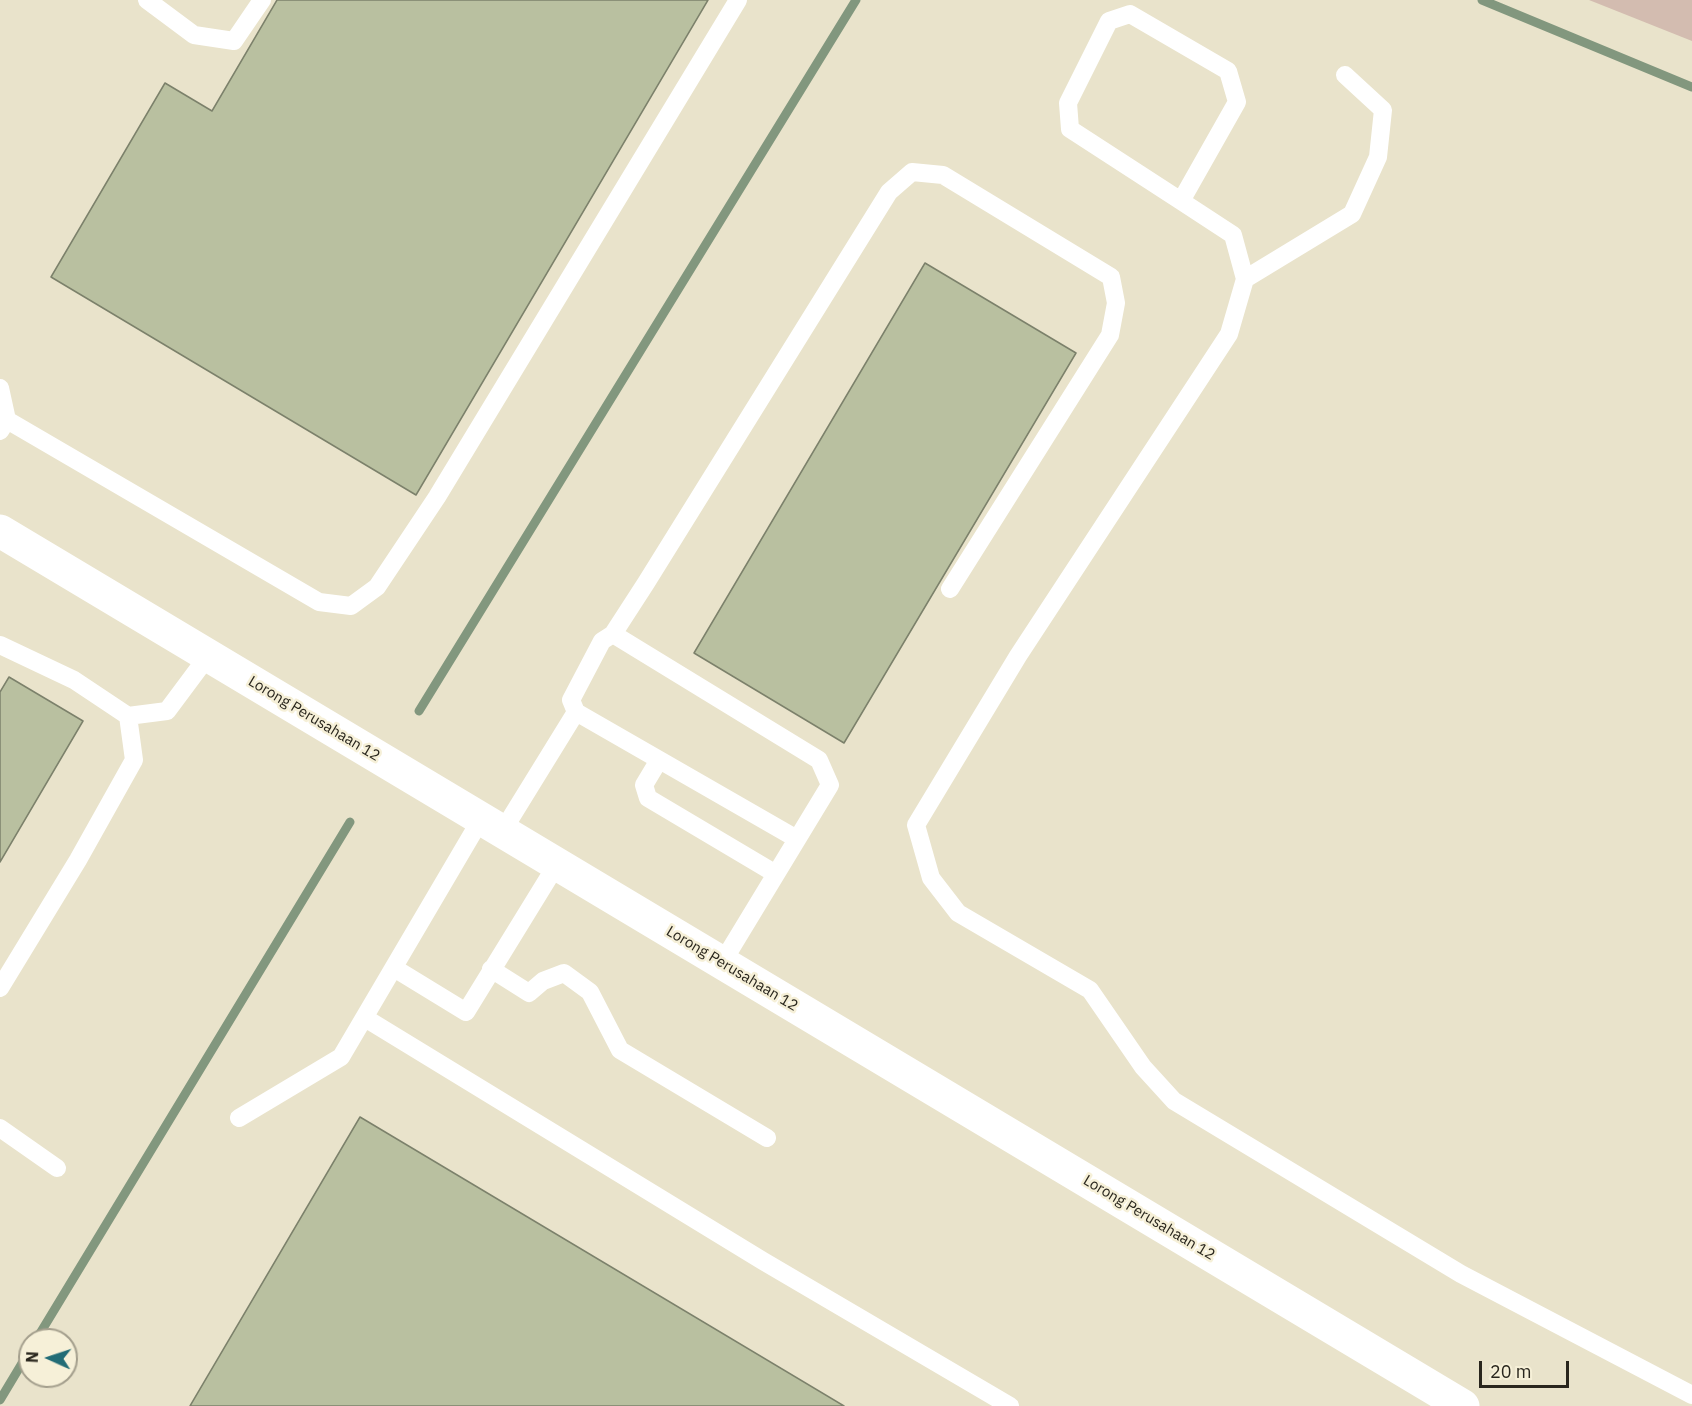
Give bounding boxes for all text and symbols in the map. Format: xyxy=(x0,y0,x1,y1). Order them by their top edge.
street label: Lorong Perusahaan 12 xyxy=(245,673,383,765)
street label: Lorong Perusahaan 12 xyxy=(663,923,801,1015)
street label: Lorong Perusahaan 12 xyxy=(1080,1172,1218,1264)
north arrow xyxy=(18,1328,78,1388)
scale bar xyxy=(1482,1349,1572,1387)
text: N xyxy=(22,1351,42,1363)
text: 20 m xyxy=(1490,1360,1532,1383)

